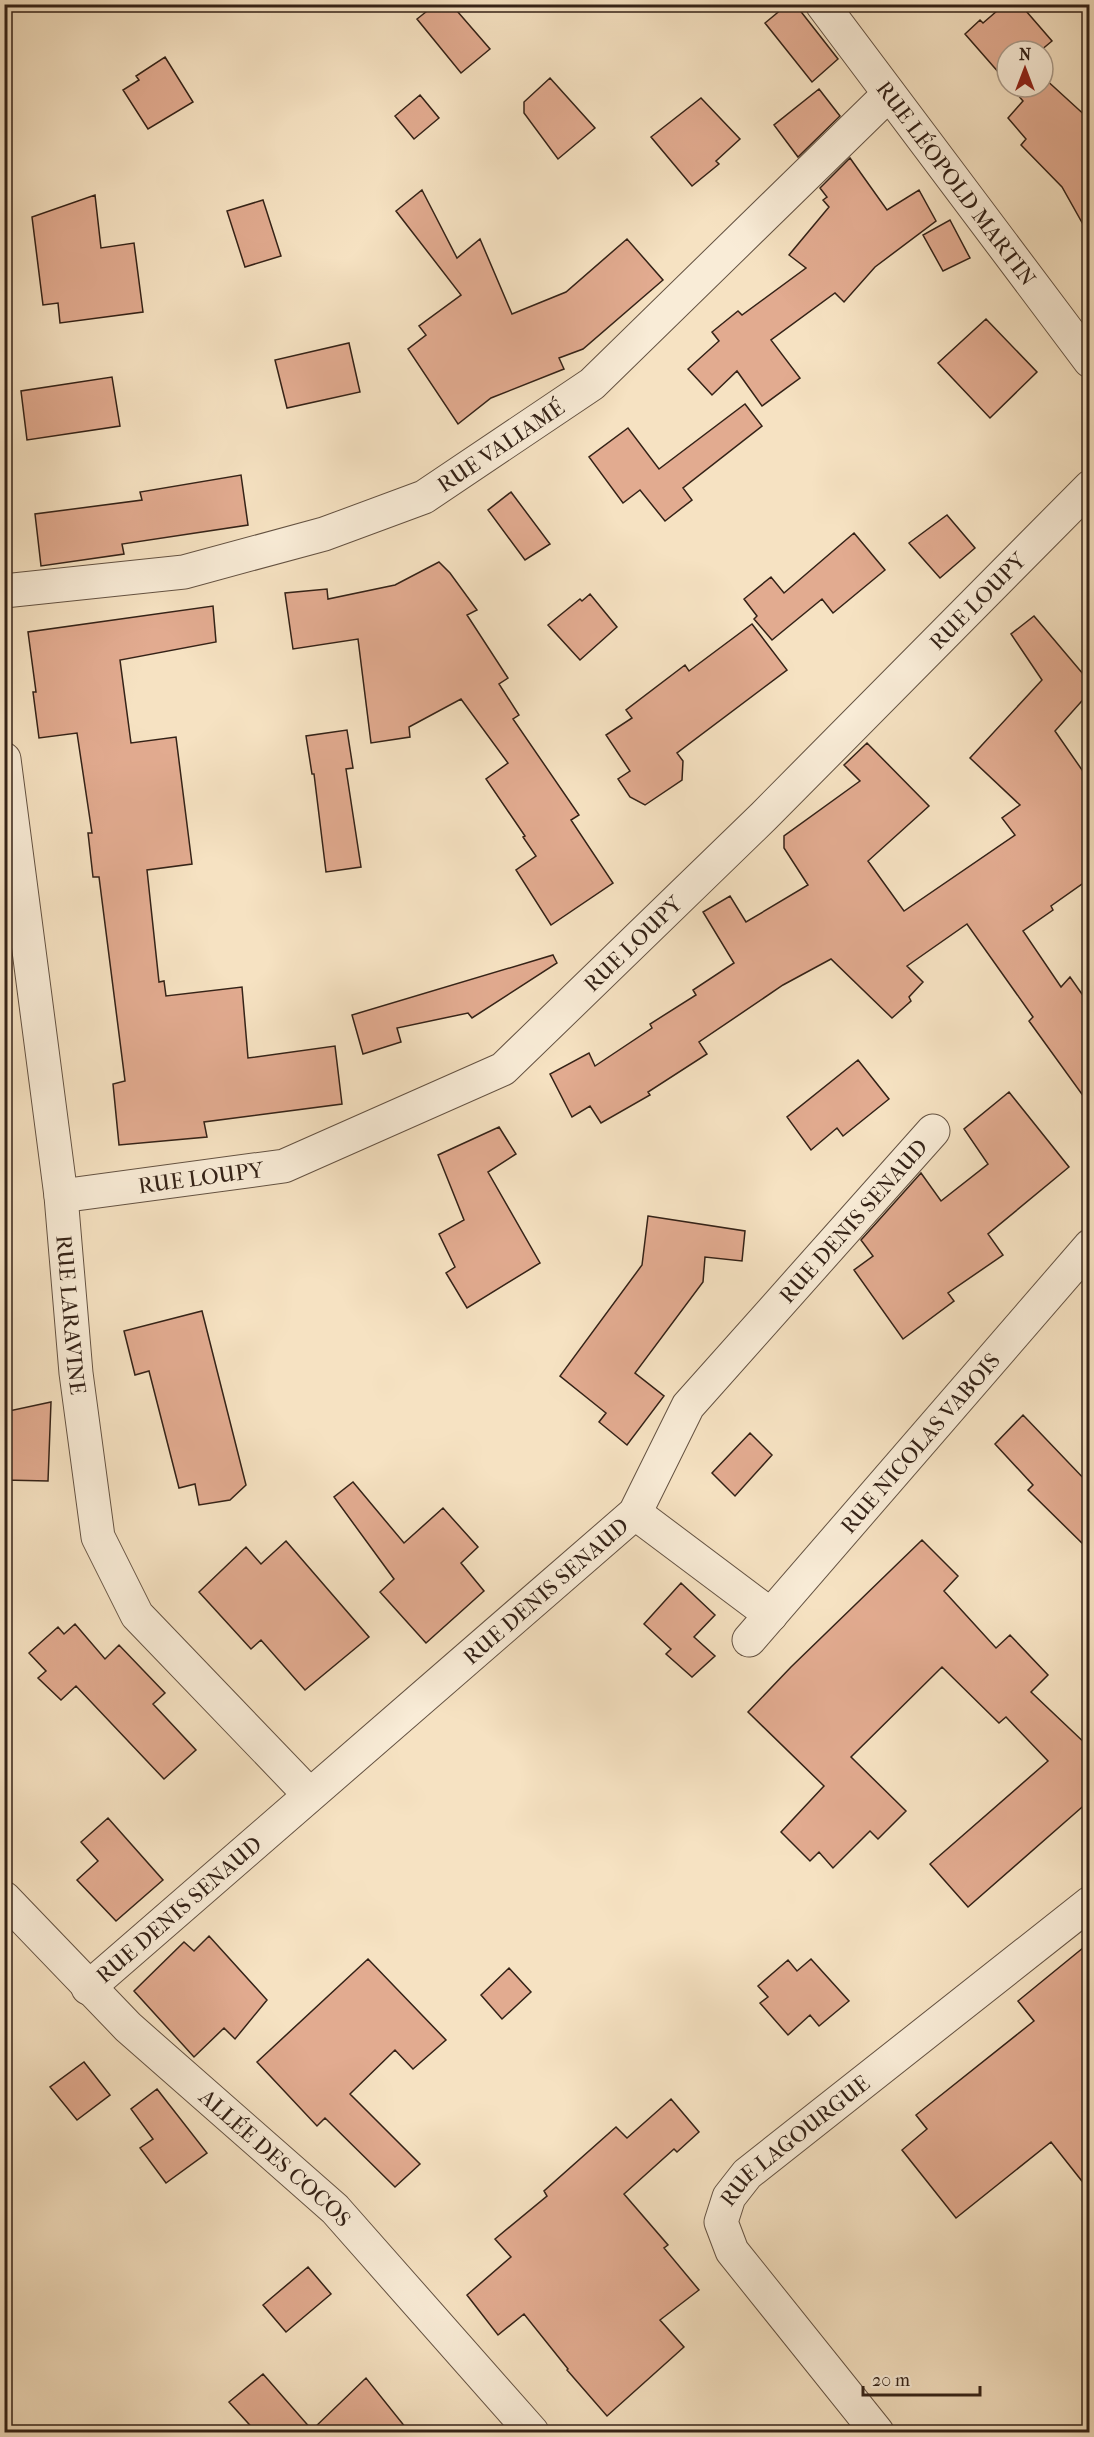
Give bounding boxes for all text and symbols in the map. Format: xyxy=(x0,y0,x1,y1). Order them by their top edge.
north arrow xyxy=(995,39,1055,99)
text: N xyxy=(1019,45,1032,64)
street label: RUE LÉOPOLD MARTIN xyxy=(870,76,1041,291)
street label: RUE VALIAMÉ xyxy=(433,394,570,498)
street label: RUE LOUPY xyxy=(924,547,1032,655)
street label: RUE LOUPY xyxy=(579,890,688,997)
street label: RUE DENIS SENAUD xyxy=(774,1134,934,1309)
street label: RUE LOUPY xyxy=(137,1157,266,1199)
street label: RUE LARAVINE xyxy=(50,1234,91,1396)
street label: RUE NICOLAS VABOIS xyxy=(835,1348,1006,1539)
street label: RUE DENIS SENAUD xyxy=(458,1513,634,1670)
street label: RUE DENIS SENAUD xyxy=(91,1831,267,1989)
street label: RUE LAGOURGUE xyxy=(715,2070,875,2212)
street label: ALLÉE DES COCOS xyxy=(193,2083,356,2232)
scale bar xyxy=(863,2359,980,2397)
text: 20 m xyxy=(872,2370,910,2391)

